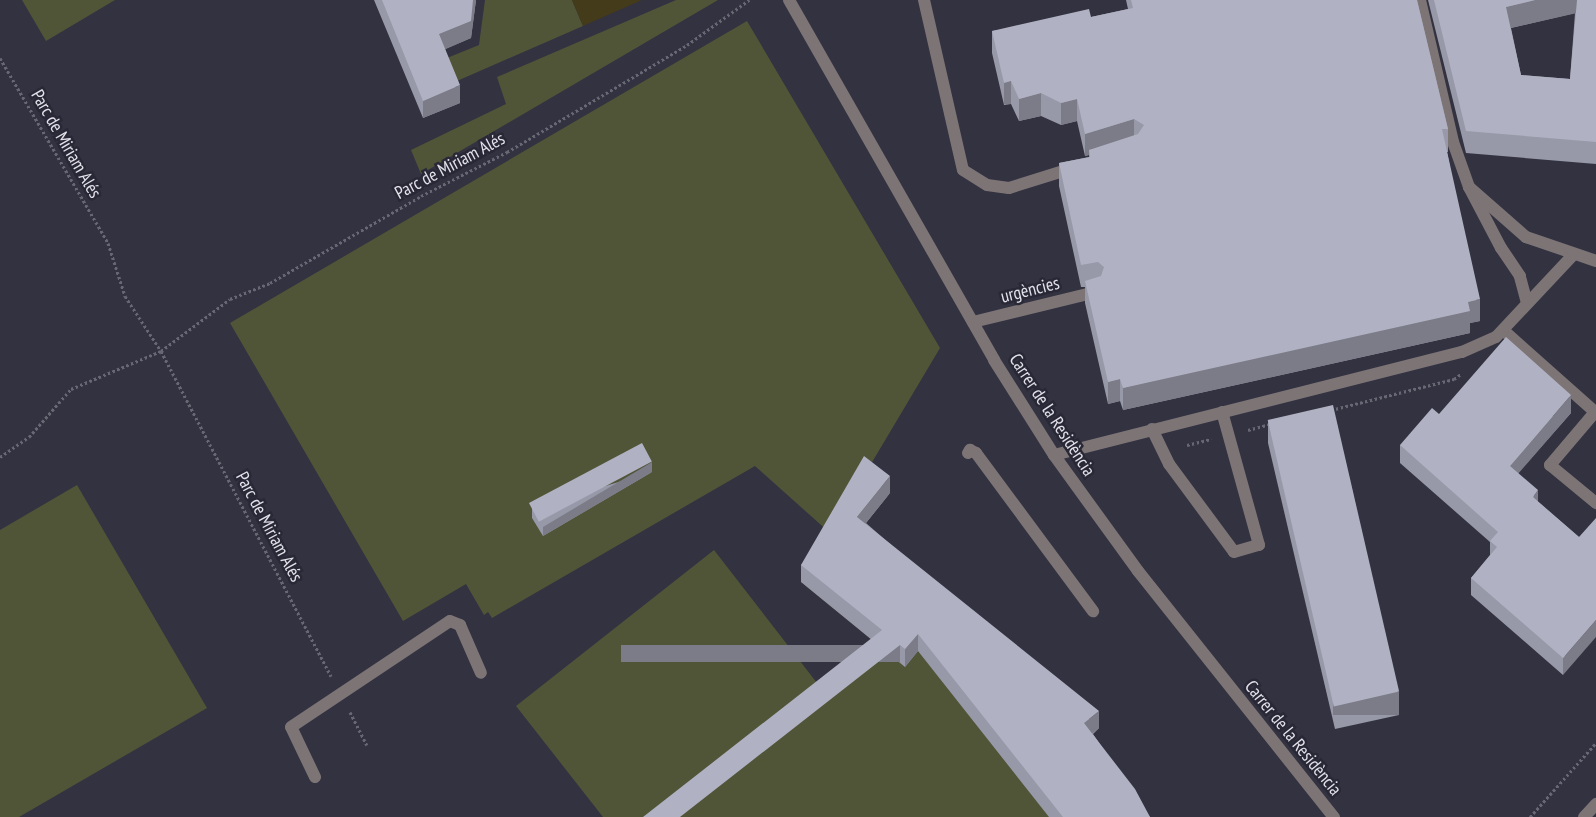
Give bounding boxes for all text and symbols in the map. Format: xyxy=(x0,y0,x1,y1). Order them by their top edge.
street label: Parc de Miriam Alés xyxy=(26,86,106,202)
street label: Parc de Miriam Alés xyxy=(391,128,509,204)
street label: urgències xyxy=(998,272,1062,308)
street label: Carrer de la Residència xyxy=(1004,350,1100,480)
street label: Parc de Miriam Alés xyxy=(231,468,307,586)
street label: Carrer de la Residència xyxy=(1240,676,1346,800)

